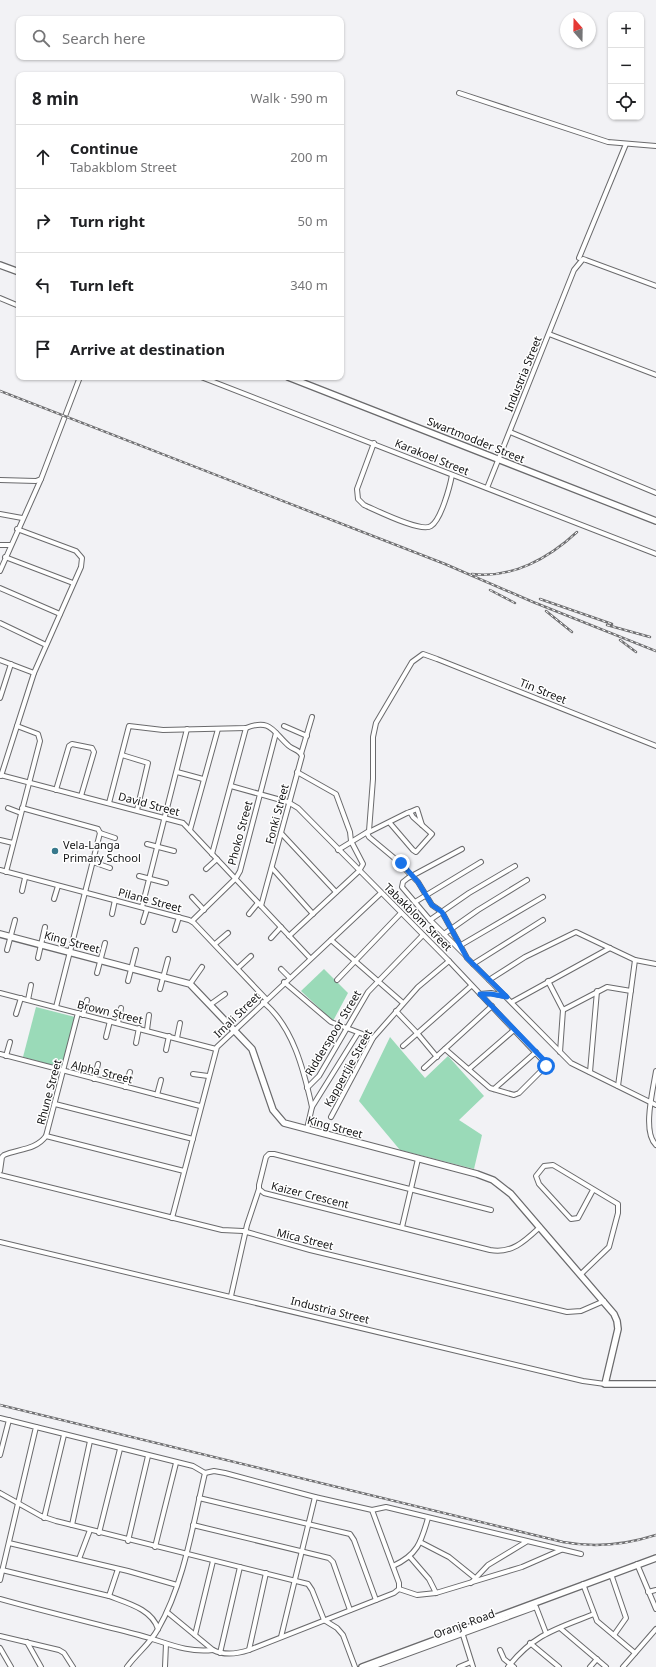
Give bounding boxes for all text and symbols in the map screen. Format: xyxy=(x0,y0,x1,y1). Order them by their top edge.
north arrow xyxy=(560,12,596,48)
map controls xyxy=(608,12,644,120)
button: + xyxy=(608,12,644,48)
search box xyxy=(16,16,344,60)
icon: search xyxy=(30,27,52,49)
text: Search here xyxy=(62,28,145,48)
button: − xyxy=(608,48,644,84)
button: locate xyxy=(608,84,644,120)
text: 8 min xyxy=(32,87,79,110)
text: Walk · 590 m xyxy=(250,89,328,107)
text: Continue xyxy=(70,138,138,158)
icon: ahead xyxy=(32,146,54,168)
text: 200 m xyxy=(290,148,328,166)
text: Tabakblom Street xyxy=(70,158,177,176)
icon: right xyxy=(32,210,54,232)
text: Turn right xyxy=(70,211,145,231)
text: 50 m xyxy=(298,212,328,230)
icon: left xyxy=(32,274,54,296)
text: Turn left xyxy=(70,275,134,295)
text: 340 m xyxy=(290,276,328,294)
street label: Industria Street xyxy=(501,334,545,414)
icon: arrive xyxy=(32,338,54,360)
text: Arrive at destination xyxy=(70,339,225,359)
street label: Swartmodder Street xyxy=(425,413,527,466)
street label: Karakoel Street xyxy=(393,435,471,478)
street label: Tin Street xyxy=(518,674,569,707)
street label: Fonki Street xyxy=(261,782,292,845)
street label: David Street xyxy=(117,788,182,819)
street label: Phoko Street xyxy=(224,799,255,867)
place label: Vela-Langa Primary School xyxy=(63,837,141,865)
marker: Vela-Langa Primary School xyxy=(50,846,60,856)
route end xyxy=(392,854,410,872)
street label: Tabakblom Street xyxy=(381,879,456,954)
street label: Pilane Street xyxy=(117,884,184,915)
street label: King Street xyxy=(43,927,102,956)
street label: Ridderspoor Street xyxy=(301,987,364,1078)
street label: Imali Street xyxy=(210,989,263,1041)
street label: Brown Street xyxy=(76,996,144,1027)
street label: Kappertjie Street xyxy=(320,1026,375,1109)
street label: Alpha Street xyxy=(70,1057,135,1086)
route start xyxy=(537,1057,555,1075)
street label: Rhune Street xyxy=(33,1058,64,1126)
street label: King Street xyxy=(306,1112,365,1141)
street label: Kaizer Crescent xyxy=(270,1178,351,1211)
street label: Mica Street xyxy=(275,1224,335,1253)
street label: Industria Street xyxy=(289,1293,371,1327)
street label: Oranje Road xyxy=(431,1606,497,1642)

